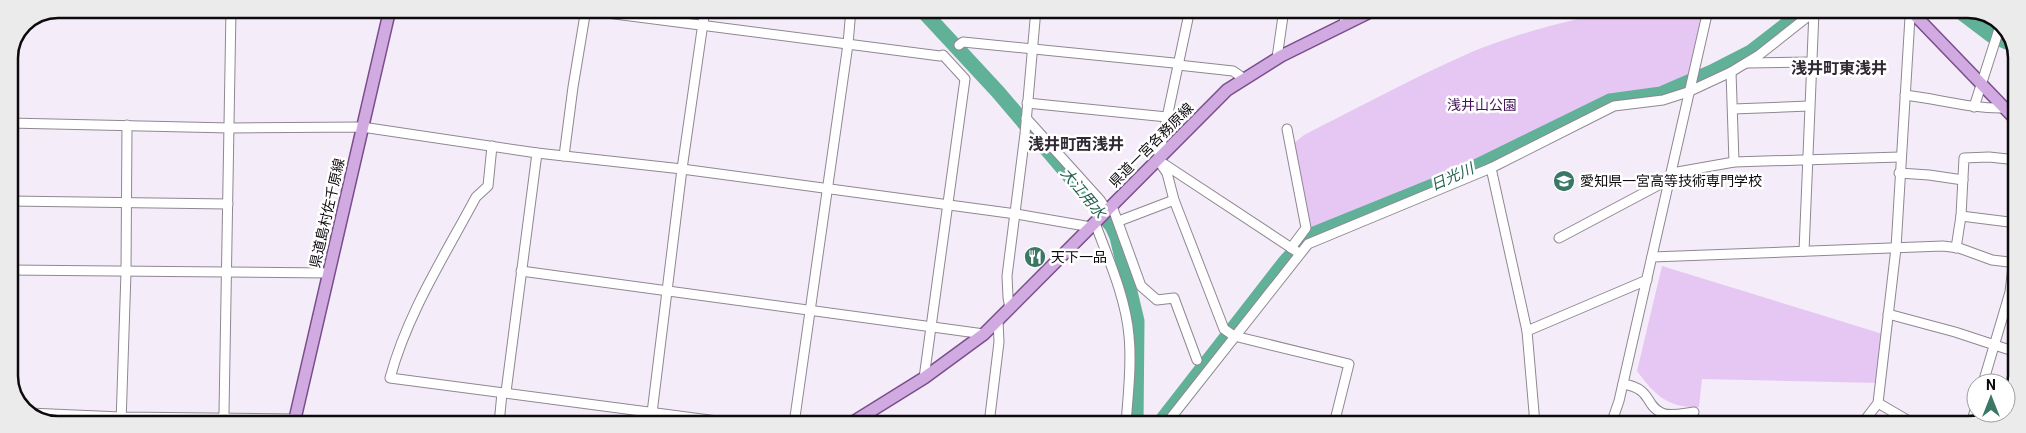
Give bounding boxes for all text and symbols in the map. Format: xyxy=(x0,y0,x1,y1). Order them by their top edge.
district label: 浅井町東浅井 xyxy=(1791,59,1887,78)
park label: 浅井山公園 xyxy=(1447,97,1517,113)
street label: 県道一宮各務原線 xyxy=(1106,100,1196,190)
district label: 浅井町西浅井 xyxy=(1028,135,1124,154)
street label: 県道島村佐千原線 xyxy=(307,157,347,269)
water label: 日光川 xyxy=(1428,159,1478,194)
water label: 大江用水 xyxy=(1057,164,1110,223)
school or university icon: 愛知県一宮高等技術専門学校 xyxy=(1552,169,1576,193)
place label: 愛知県一宮高等技術専門学校 xyxy=(1580,173,1762,189)
restaurant icon: 天下一品 xyxy=(1023,245,1047,269)
place label: 天下一品 xyxy=(1051,249,1107,265)
north arrow xyxy=(1966,373,2016,423)
text: N xyxy=(1986,377,1996,393)

